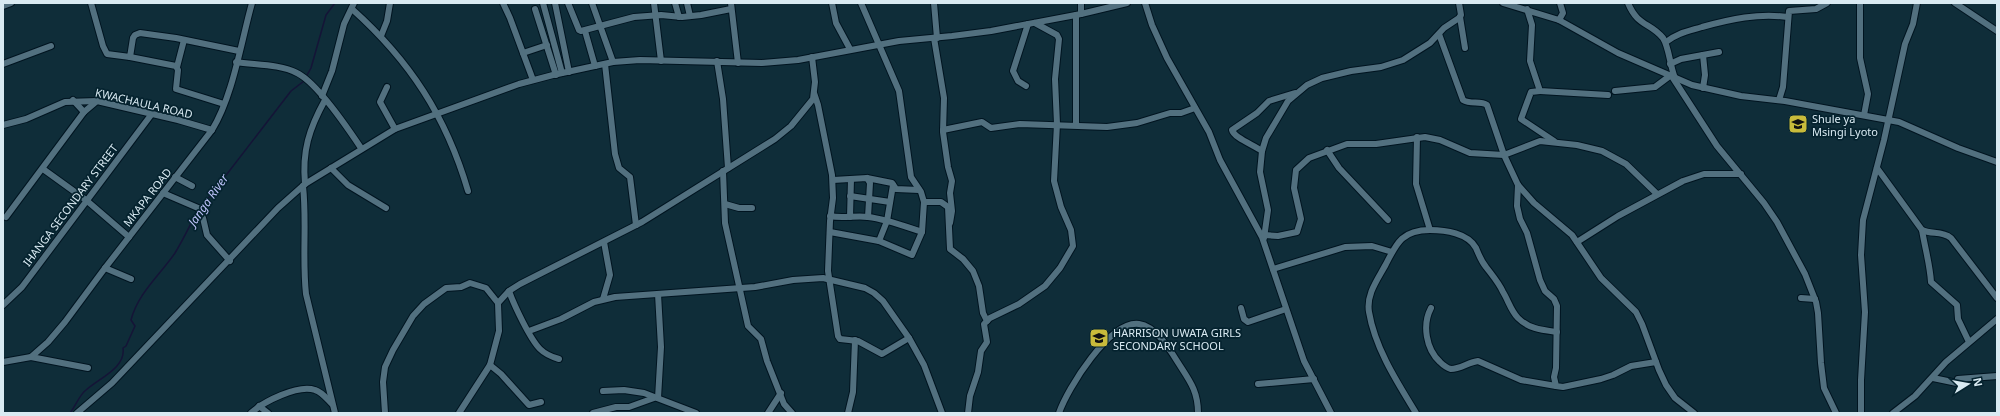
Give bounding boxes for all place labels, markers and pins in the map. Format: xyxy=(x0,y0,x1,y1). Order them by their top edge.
place label: Shule ya Msingi Lyoto xyxy=(1812,111,1878,139)
school or university icon: Shule ya Msingi Lyoto xyxy=(1787,113,1809,135)
place label: HARRISON UWATA GIRLS SECONDARY SCHOOL xyxy=(1113,325,1241,353)
school or university icon: HARRISON UWATA GIRLS SECONDARY SCHOOL xyxy=(1088,327,1110,349)

